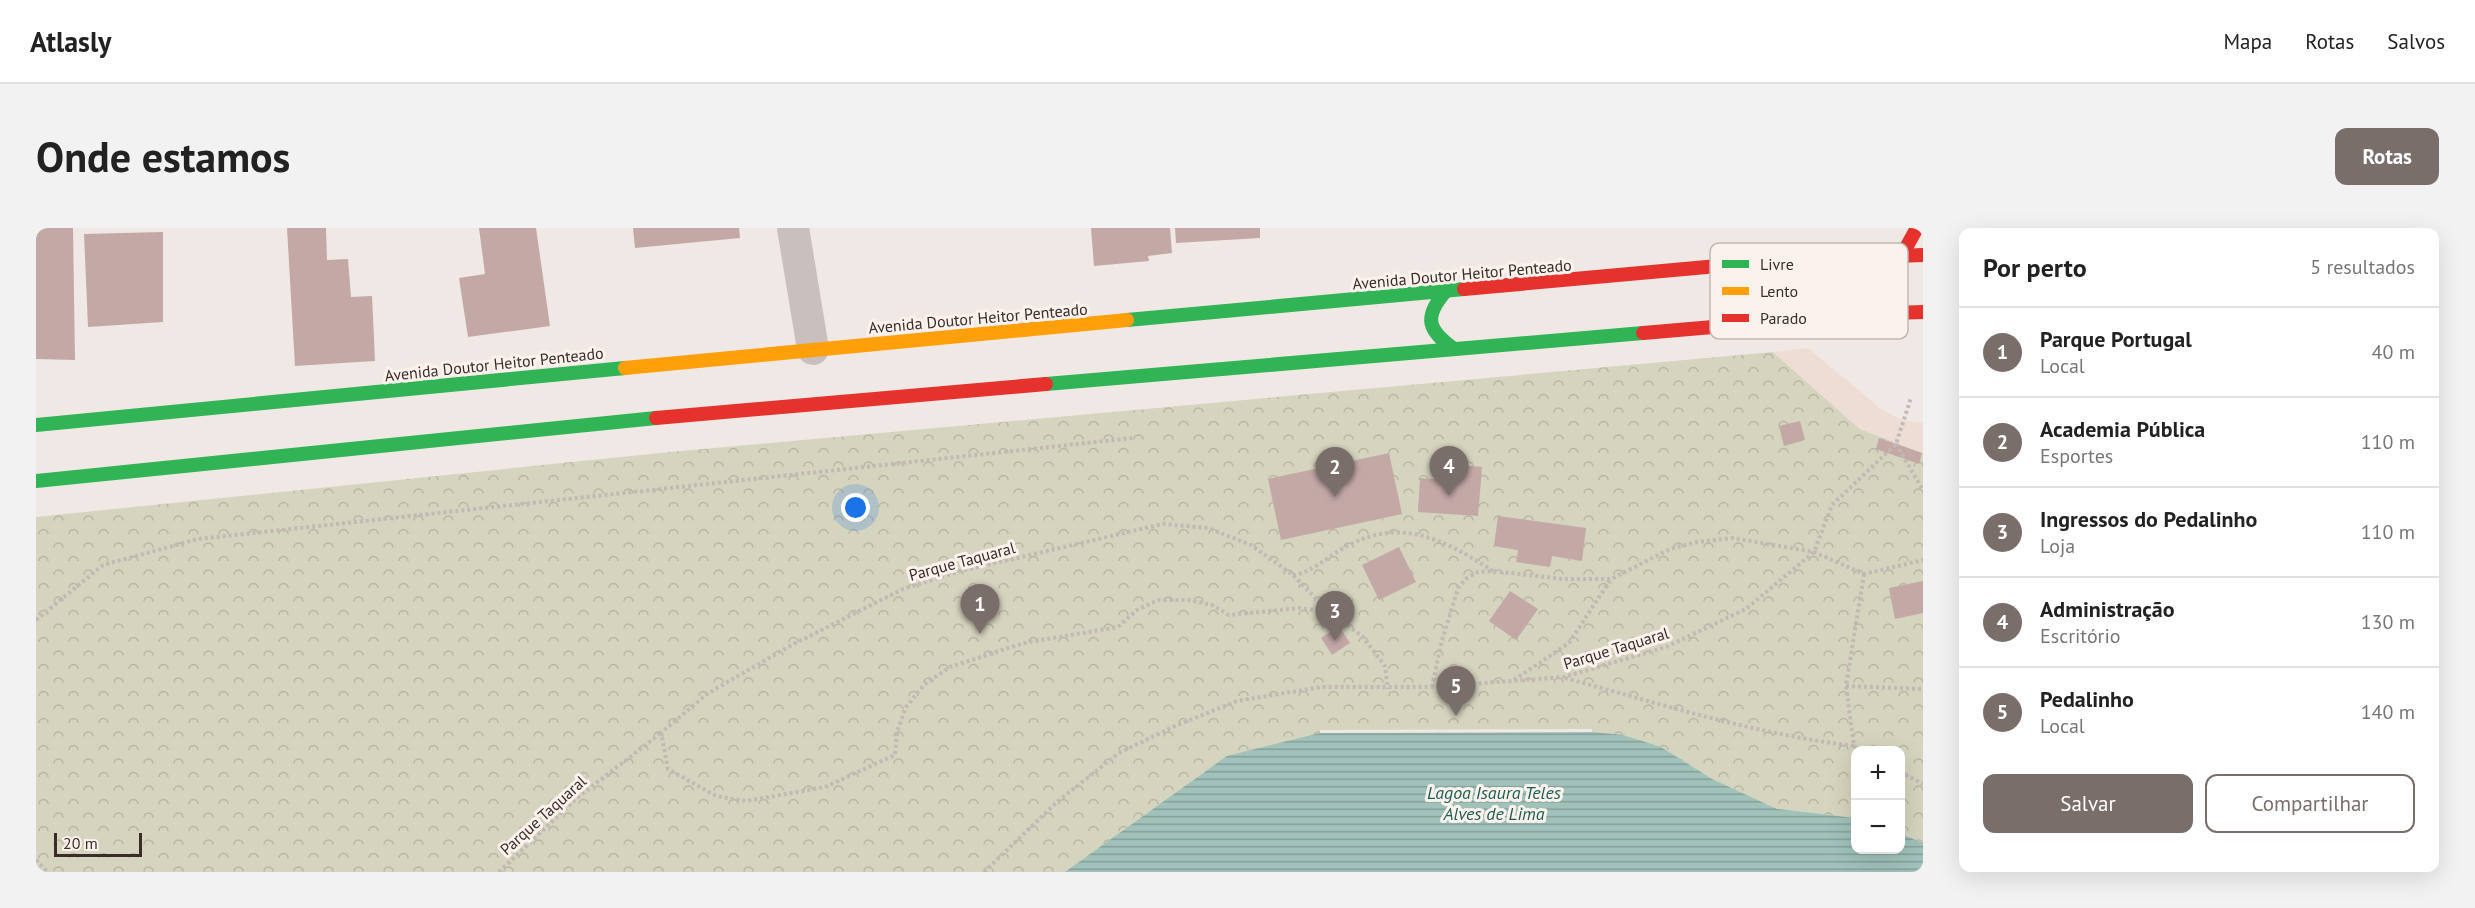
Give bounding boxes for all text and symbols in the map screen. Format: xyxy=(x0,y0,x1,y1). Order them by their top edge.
text: Atlasly xyxy=(30,23,112,60)
text: Mapa xyxy=(2223,28,2272,55)
text: Rotas xyxy=(2305,28,2354,55)
text: Salvos xyxy=(2387,28,2445,55)
button: Rotas xyxy=(2335,128,2439,185)
text: Onde estamos xyxy=(36,129,290,184)
legend xyxy=(1710,243,1908,339)
text: Por perto xyxy=(1983,251,2087,284)
street label: Avenida Doutor Heitor Penteado xyxy=(1352,254,1572,294)
text: Livre xyxy=(1760,254,1794,274)
text: 5 resultados xyxy=(2310,254,2415,280)
text: Lento xyxy=(1760,281,1798,301)
street label: Avenida Doutor Heitor Penteado xyxy=(868,298,1088,338)
text: Parado xyxy=(1760,308,1807,328)
text: Parque Portugal xyxy=(2040,325,2192,353)
text: 1 xyxy=(1997,339,2008,365)
text: 40 m xyxy=(2372,339,2415,365)
street label: Avenida Doutor Heitor Penteado xyxy=(384,343,604,385)
text: Local xyxy=(2040,353,2085,379)
text: Academia Pública xyxy=(2040,415,2205,443)
text: 2 xyxy=(1997,429,2008,455)
text: 110 m xyxy=(2361,429,2415,455)
text: Esportes xyxy=(2040,443,2113,469)
pin: 4 xyxy=(1430,446,1468,496)
pin: 2 xyxy=(1316,448,1354,497)
your location xyxy=(841,493,870,522)
text: Ingressos do Pedalinho xyxy=(2040,505,2257,533)
text: 3 xyxy=(1997,519,2008,545)
text: 110 m xyxy=(2361,519,2415,545)
text: Loja xyxy=(2040,533,2075,559)
street label: Parque Taquaral xyxy=(907,537,1018,585)
pin: 1 xyxy=(960,584,1000,634)
pin: 3 xyxy=(1316,592,1354,641)
text: Administração xyxy=(2040,595,2175,623)
text: 4 xyxy=(1997,609,2008,635)
text: 130 m xyxy=(2361,609,2415,635)
street label: Parque Taquaral xyxy=(1561,622,1671,674)
text: Escritório xyxy=(2040,623,2120,649)
pin: 5 xyxy=(1436,666,1476,716)
text: Pedalinho xyxy=(2040,685,2134,713)
text: 5 xyxy=(1997,699,2008,725)
text: 140 m xyxy=(2361,699,2415,725)
text: Local xyxy=(2040,713,2085,739)
map controls xyxy=(1851,746,1905,854)
button: + xyxy=(1851,746,1905,800)
street label: Parque Taquaral xyxy=(496,771,591,859)
button: Salvar xyxy=(1983,774,2193,833)
button: Compartilhar xyxy=(2205,774,2415,833)
water label: Lagoa Isaura Teles Alves de Lima xyxy=(1427,781,1562,825)
button: − xyxy=(1851,800,1905,854)
scale bar xyxy=(54,830,142,858)
text: 20 m xyxy=(63,833,98,853)

